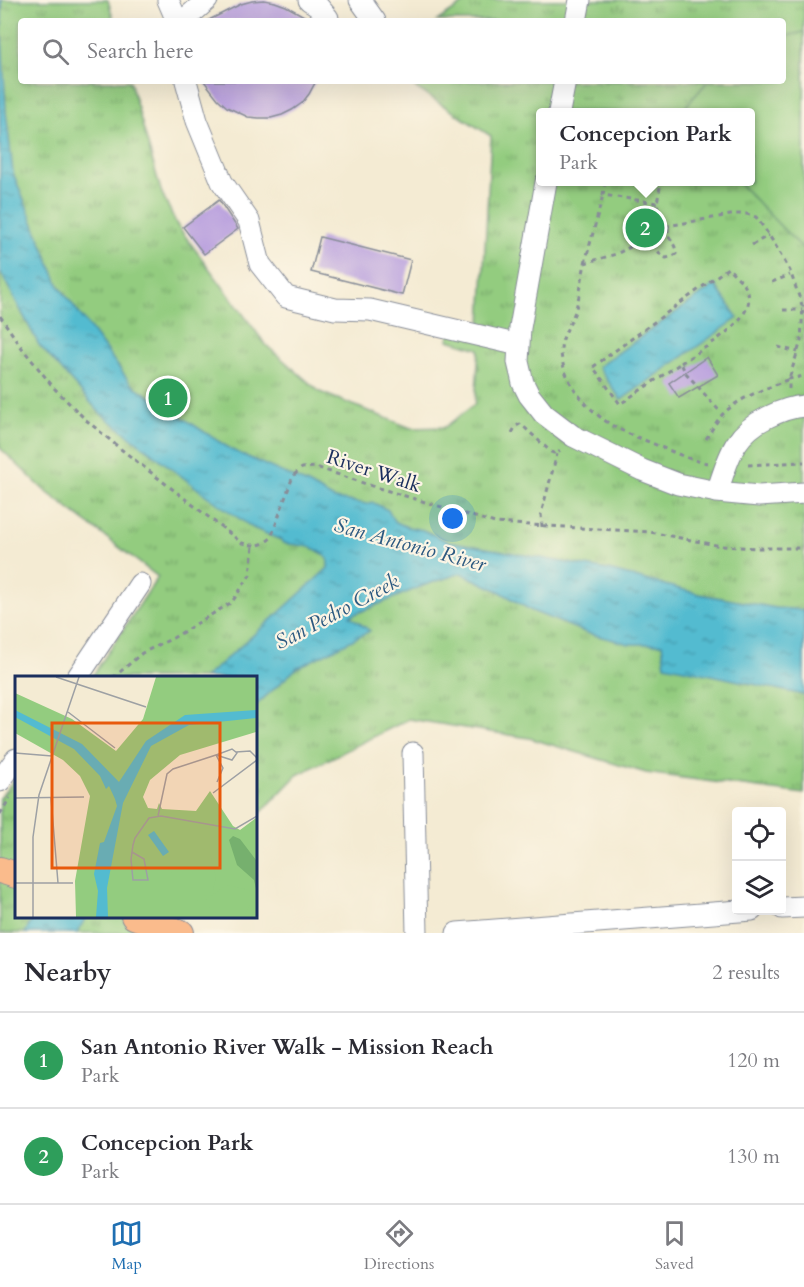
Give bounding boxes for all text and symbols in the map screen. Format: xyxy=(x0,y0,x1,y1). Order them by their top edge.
search box xyxy=(18,18,786,84)
icon: search xyxy=(39,35,72,68)
text: Search here xyxy=(87,36,194,66)
popup xyxy=(536,108,755,186)
text: Concepcion Park xyxy=(559,119,732,149)
text: Park xyxy=(559,149,598,176)
pin: 2 xyxy=(626,206,664,250)
pin: 1 xyxy=(148,376,188,420)
street label: River Walk xyxy=(323,443,425,499)
your location xyxy=(438,504,467,533)
water label: San Antonio River xyxy=(331,511,490,579)
water label: San Pedro Creek xyxy=(270,567,405,657)
inset map xyxy=(15,676,256,918)
map controls xyxy=(732,807,786,915)
button: locate xyxy=(732,807,786,861)
button: layers xyxy=(732,861,786,915)
text: Nearby xyxy=(24,955,112,990)
text: 2 results xyxy=(712,959,780,986)
text: San Antonio River Walk - Mission Reach xyxy=(81,1032,494,1062)
text: 1 xyxy=(38,1047,49,1074)
text: 120 m xyxy=(727,1047,780,1074)
text: Park xyxy=(81,1062,119,1089)
text: Concepcion Park xyxy=(81,1128,254,1158)
text: 2 xyxy=(38,1143,49,1170)
text: 130 m xyxy=(727,1143,780,1170)
text: Park xyxy=(81,1158,119,1185)
tab: Map xyxy=(110,1217,143,1275)
tab: Directions xyxy=(364,1217,434,1275)
tab: Saved xyxy=(655,1217,694,1275)

